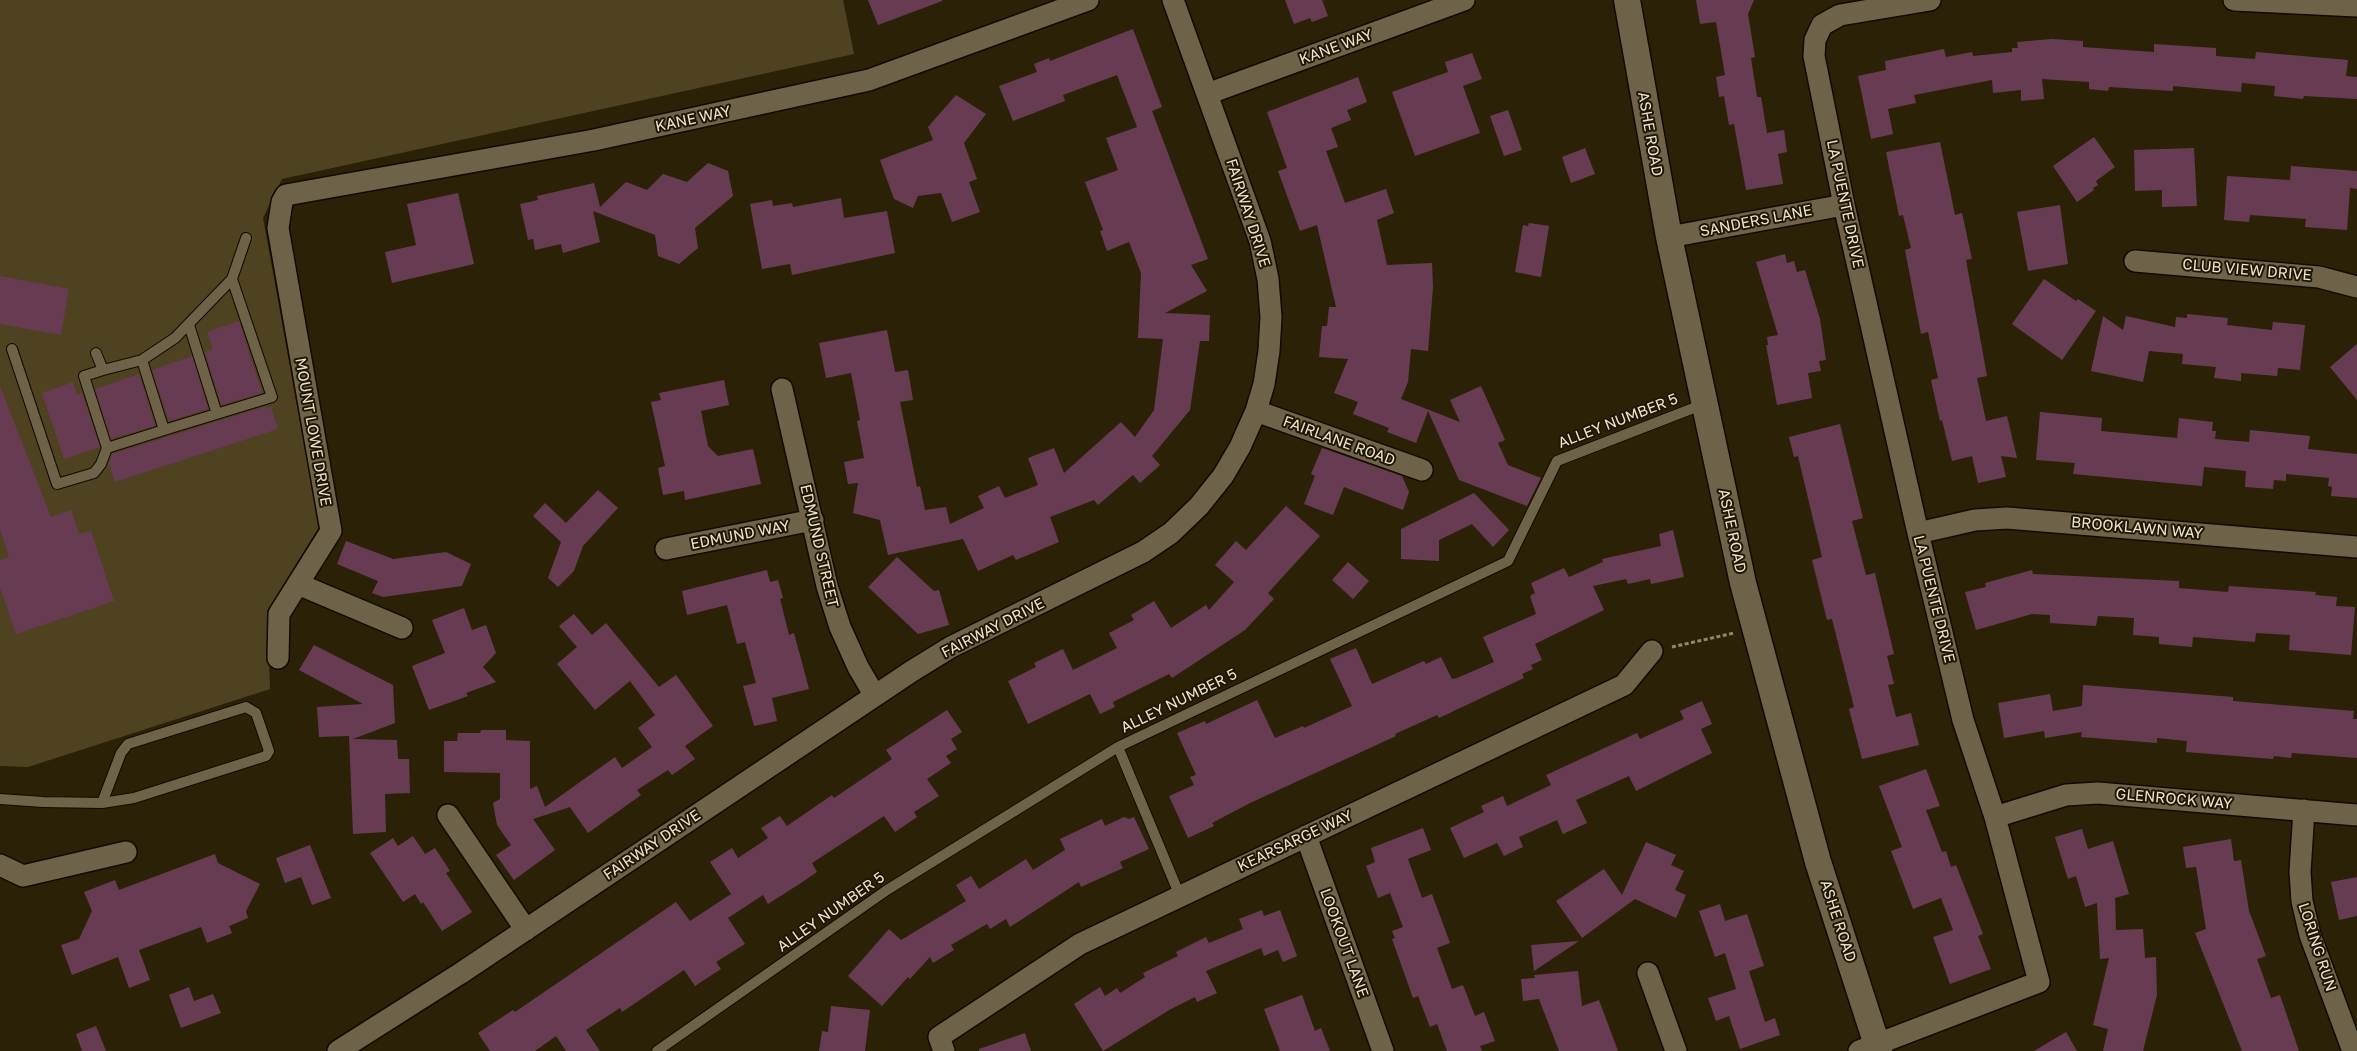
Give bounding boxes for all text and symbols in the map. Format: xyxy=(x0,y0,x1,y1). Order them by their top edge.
street label: KANE WAY xyxy=(1297,25,1375,69)
street label: ASHE ROAD xyxy=(1634,90,1666,178)
street label: KANE WAY xyxy=(654,102,732,136)
street label: LA PUENTE DRIVE xyxy=(1823,138,1867,270)
street label: FAIRWAY DRIVE xyxy=(1222,156,1274,270)
street label: SANDERS LANE xyxy=(1698,201,1814,241)
street label: CLUB VIEW DRIVE xyxy=(2182,255,2312,285)
street label: MOUNT LOWE DRIVE xyxy=(291,356,335,508)
street label: ALLEY NUMBER 5 xyxy=(1556,390,1680,452)
street label: FAIRLANE ROAD xyxy=(1281,412,1397,470)
street label: EDMUND STREET xyxy=(796,483,842,609)
street label: ASHE ROAD xyxy=(1714,487,1750,575)
street label: BROOKLAWN WAY xyxy=(2070,513,2204,543)
street label: EDMUND WAY xyxy=(689,517,791,553)
street label: LA PUENTE DRIVE xyxy=(1909,533,1959,665)
street label: FAIRWAY DRIVE xyxy=(939,594,1047,662)
street label: ALLEY NUMBER 5 xyxy=(1118,665,1240,737)
street label: GLENROCK WAY xyxy=(2115,785,2233,813)
street label: FAIRWAY DRIVE xyxy=(600,806,704,884)
street label: KEARSARGE WAY xyxy=(1235,807,1355,875)
street label: ALLEY NUMBER 5 xyxy=(774,868,888,956)
street label: ASHE ROAD xyxy=(1816,878,1860,964)
street label: LOOKOUT LANE xyxy=(1316,886,1372,1000)
street label: LORING RUN xyxy=(2294,900,2340,994)

